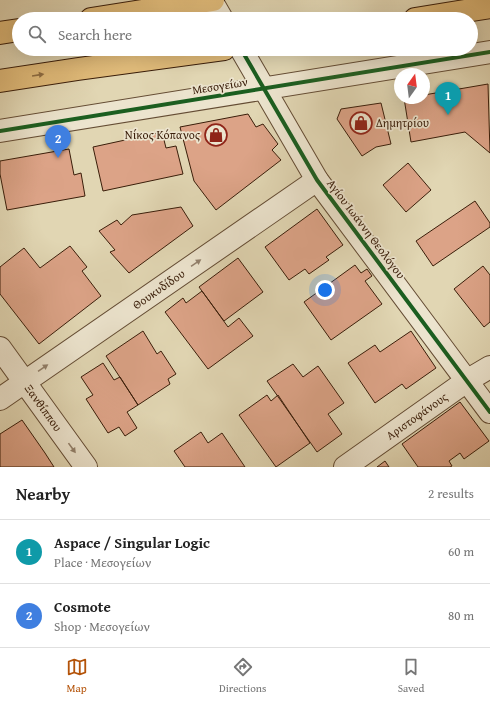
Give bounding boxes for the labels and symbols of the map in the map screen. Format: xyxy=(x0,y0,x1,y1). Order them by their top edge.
north arrow xyxy=(394,68,430,104)
one-way arrow xyxy=(32,72,45,78)
street label: Μεσογείων xyxy=(191,73,249,98)
pin: 1 xyxy=(435,82,461,115)
shop icon: Δημητρίου xyxy=(348,110,374,136)
place label: Δημητρίου xyxy=(376,114,429,131)
shop icon: Νίκος Κόπανος xyxy=(203,122,229,148)
pin: 2 xyxy=(45,125,71,158)
place label: Νίκος Κόπανος xyxy=(125,126,200,143)
street label: Αγίου Ιωάννη Θεολόγου xyxy=(323,175,410,282)
one-way arrow xyxy=(191,259,202,266)
street label: Θουκυδίδου xyxy=(129,265,188,313)
your location xyxy=(315,280,335,300)
one-way arrow xyxy=(38,364,48,372)
street label: Ξανθίππου xyxy=(21,381,67,435)
street label: Αριστοφάνους xyxy=(382,388,451,443)
one-way arrow xyxy=(68,442,76,453)

